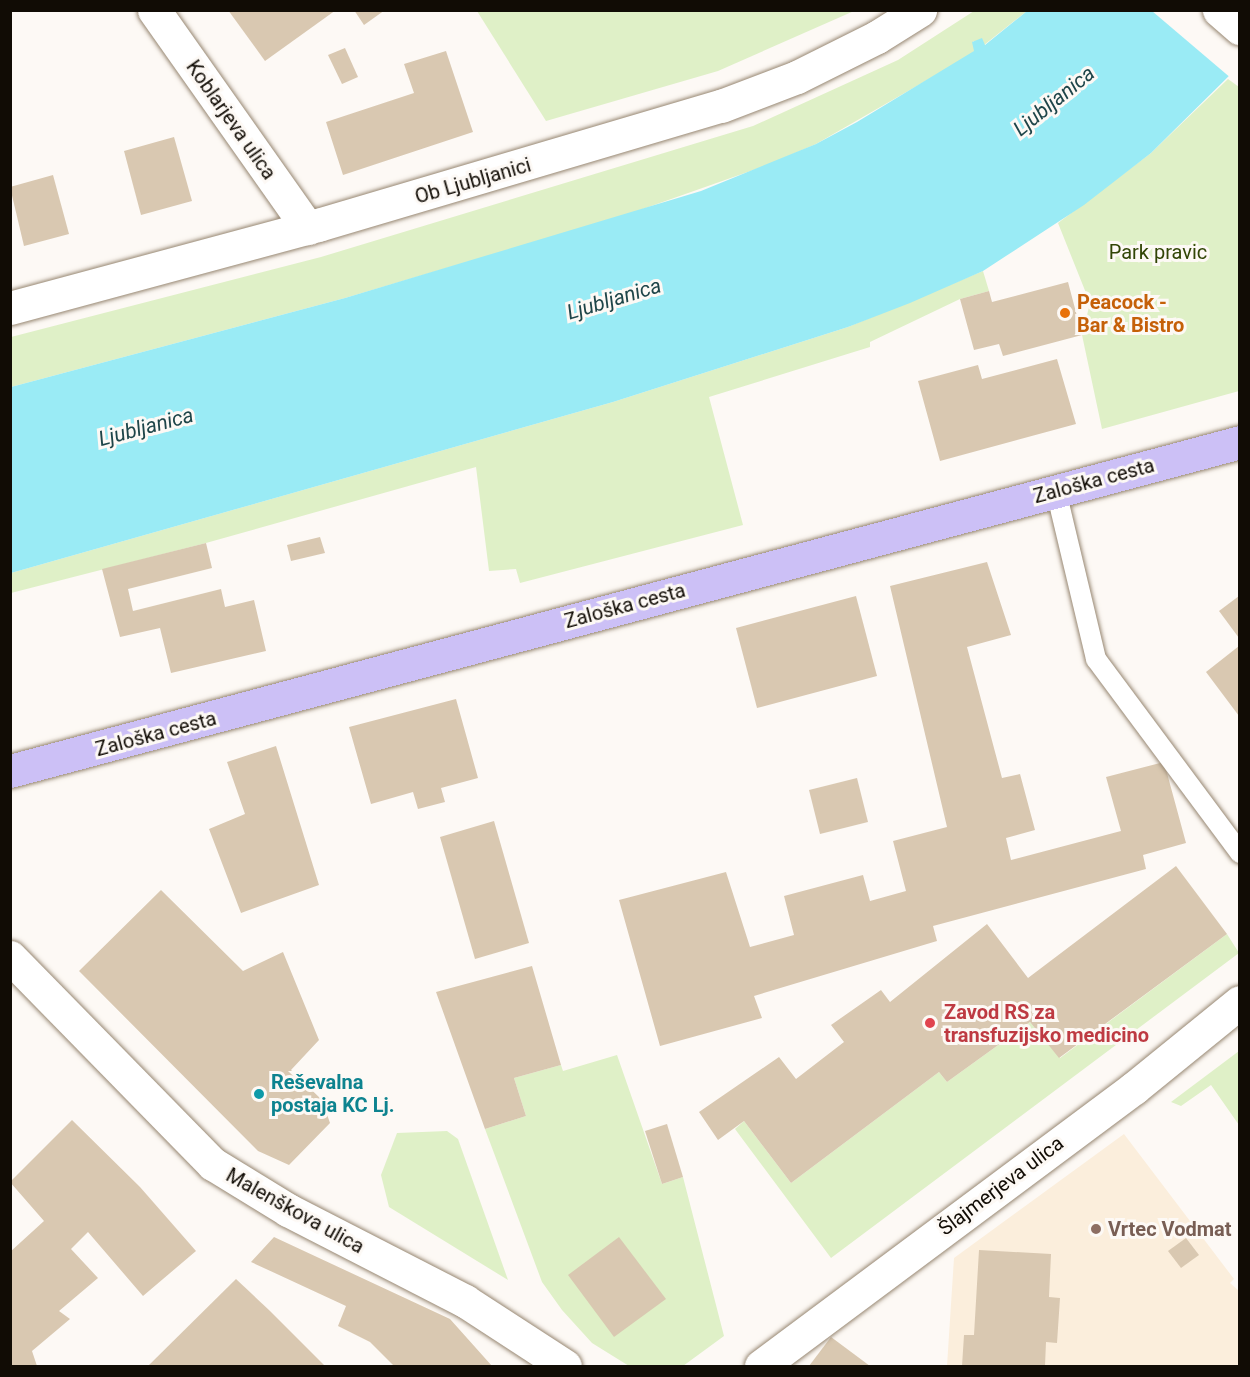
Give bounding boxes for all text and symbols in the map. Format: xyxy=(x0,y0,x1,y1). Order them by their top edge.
street label: Koblarjeva ulica xyxy=(181,56,281,184)
water label: Ljubljanica xyxy=(1008,61,1100,141)
street label: Ob Ljubljanici xyxy=(412,153,534,209)
park label: Park pravic xyxy=(1109,240,1207,264)
water label: Ljubljanica xyxy=(564,273,664,325)
place label: Peacock - Bar & Bistro xyxy=(1077,290,1184,337)
marker: Peacock - Bar & Bistro xyxy=(1058,306,1072,320)
water label: Ljubljanica xyxy=(96,402,196,452)
street label: Zaloška cesta xyxy=(1031,453,1157,509)
street label: Zaloška cesta xyxy=(562,578,688,634)
street label: Zaloška cesta xyxy=(93,706,219,762)
place label: Zavod RS za transfuzijsko medicino xyxy=(944,1000,1149,1047)
marker: Zavod RS za transfuzijsko medicino xyxy=(921,1014,939,1032)
place label: Reševalna postaja KC Lj. xyxy=(271,1070,394,1117)
marker: Reševalna postaja KC Lj. xyxy=(252,1087,266,1101)
street label: Šlajmerjeva ulica xyxy=(934,1131,1068,1241)
street label: Malenškova ulica xyxy=(222,1163,368,1259)
place label: Vrtec Vodmat xyxy=(1108,1217,1232,1241)
marker: Vrtec Vodmat xyxy=(1089,1222,1103,1236)

